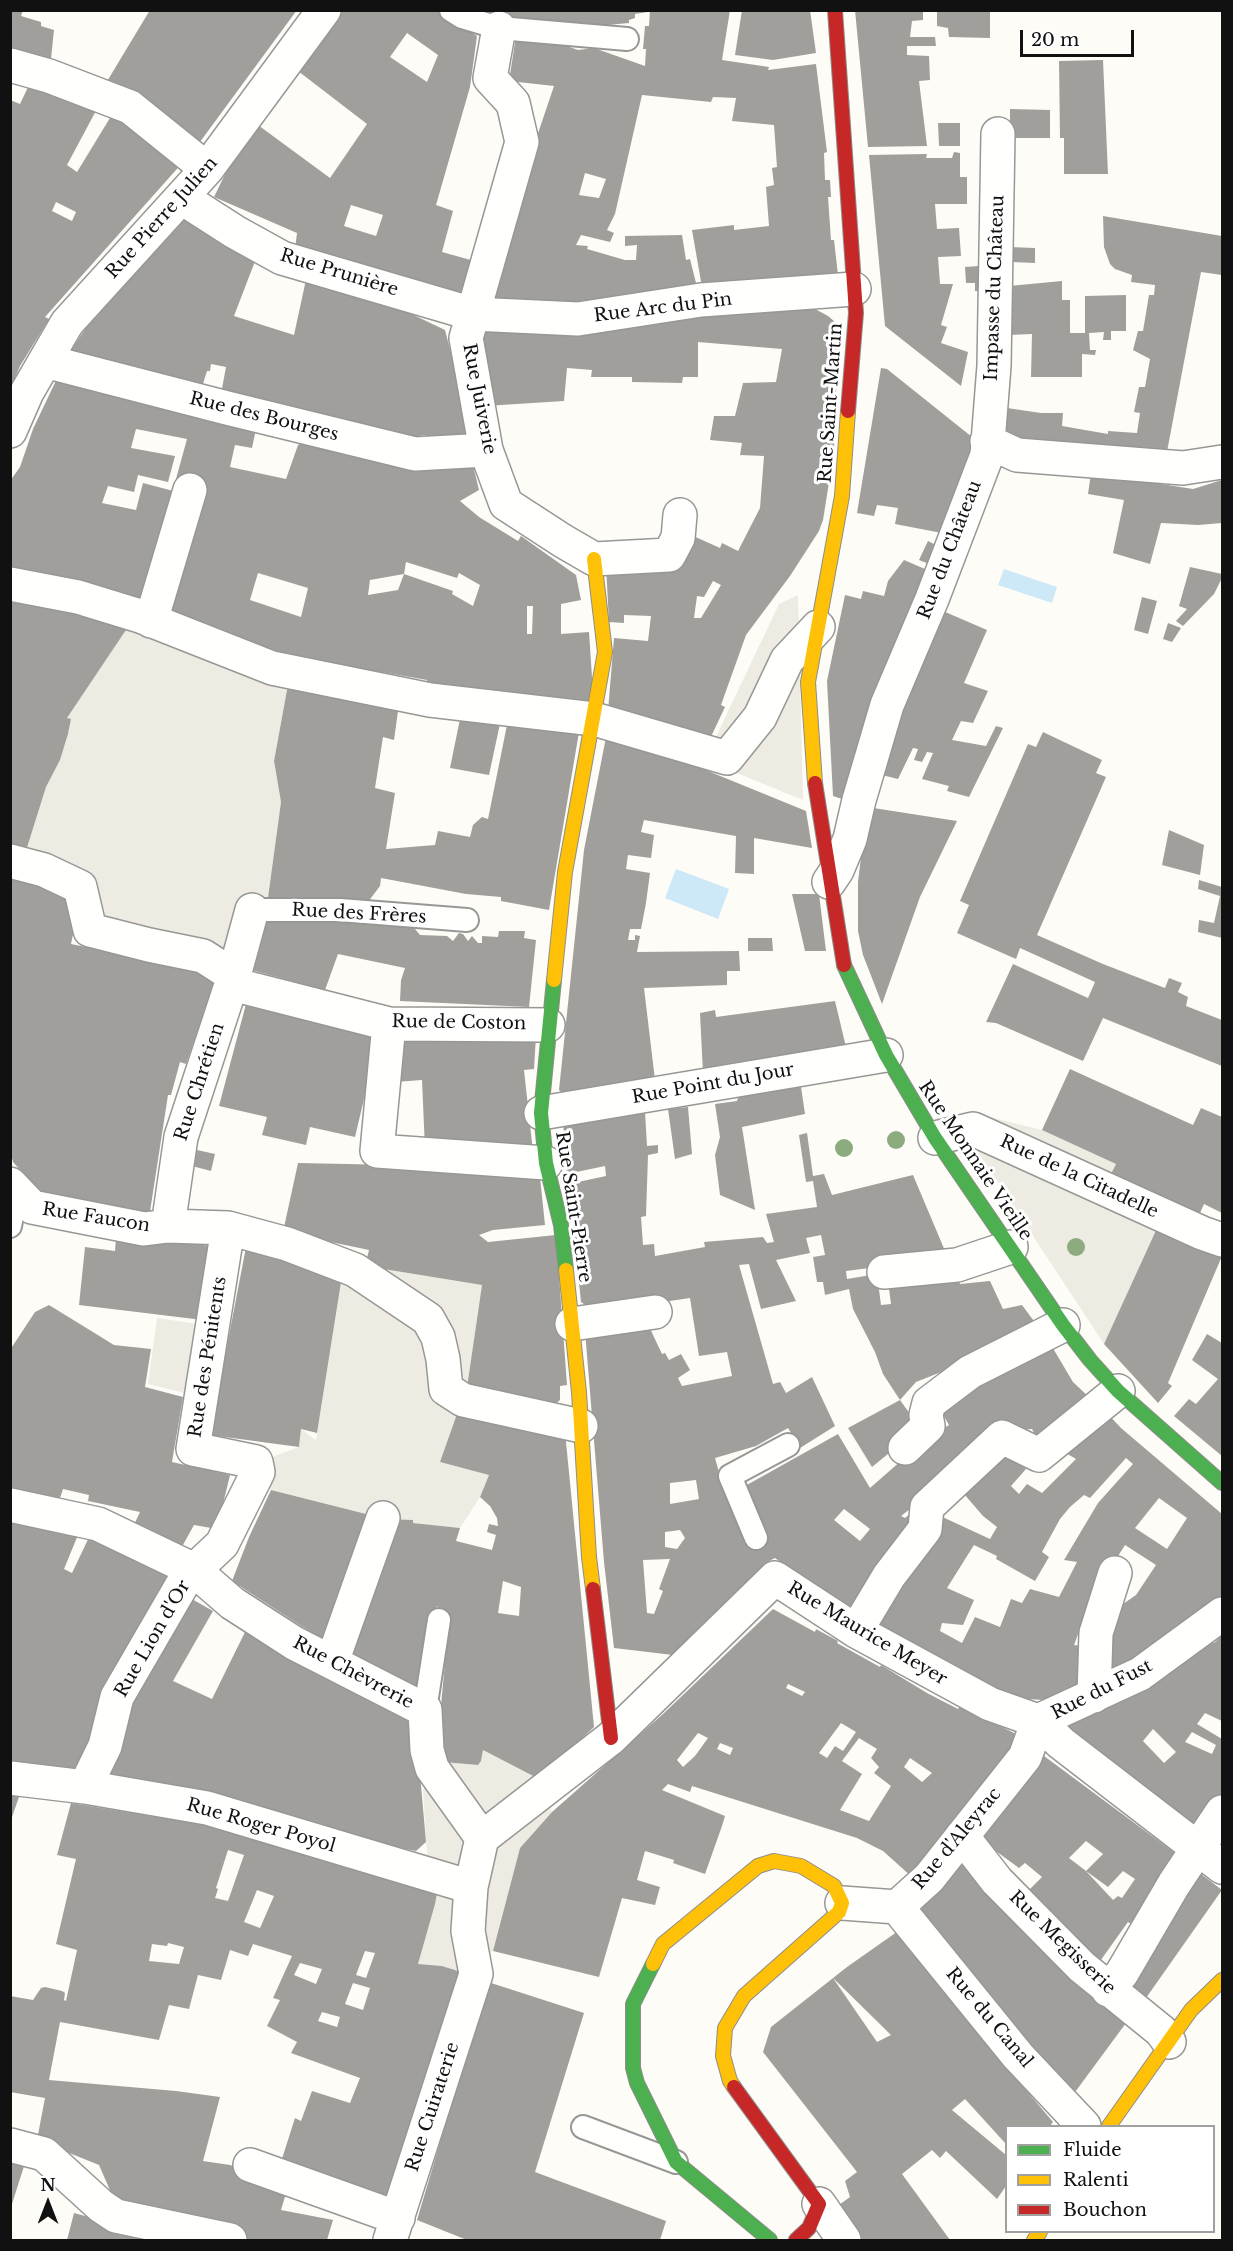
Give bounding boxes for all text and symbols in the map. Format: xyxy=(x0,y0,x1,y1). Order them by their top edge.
scale bar xyxy=(1023,18,1137,56)
text: 20 m xyxy=(1031,29,1079,51)
street label: Rue Pierre Julien xyxy=(102,153,222,283)
street label: Impasse du Château xyxy=(981,195,1009,381)
street label: Rue Prunière xyxy=(277,245,401,301)
street label: Rue Arc du Pin xyxy=(593,289,733,327)
street label: Rue Saint-Martin xyxy=(815,322,847,484)
street label: Rue Juiverie xyxy=(458,342,500,456)
street label: Rue des Bourges xyxy=(187,388,341,446)
street label: Rue du Château xyxy=(914,477,986,623)
street label: Rue des Frères xyxy=(291,900,427,928)
street label: Rue de Coston xyxy=(391,1011,527,1035)
street label: Rue Chrétien xyxy=(171,1020,229,1144)
street label: Rue Point du Jour xyxy=(630,1059,796,1109)
street label: Rue Monnaie Vieille xyxy=(914,1077,1036,1245)
street label: Rue Saint-Pierre xyxy=(550,1130,596,1284)
street label: Rue de la Citadelle xyxy=(996,1131,1162,1223)
street label: Rue Faucon xyxy=(40,1199,152,1237)
street label: Rue des Pénitents xyxy=(185,1275,231,1439)
street label: Rue Lion d'Or xyxy=(111,1577,195,1701)
street label: Rue Maurice Meyer xyxy=(783,1578,951,1690)
street label: Rue Chèvrerie xyxy=(289,1632,417,1714)
street label: Rue du Fust xyxy=(1048,1655,1156,1725)
street label: Rue d'Aleyrac xyxy=(908,1784,1006,1894)
street label: Rue Roger Poyol xyxy=(184,1794,338,1858)
street label: Rue Megisserie xyxy=(1004,1887,1120,1999)
street label: Rue du Canal xyxy=(941,1964,1037,2072)
street label: Rue Cuiraterie xyxy=(402,2039,464,2175)
legend xyxy=(1005,2125,1215,2233)
text: Fluide xyxy=(1063,2139,1122,2161)
text: Ralenti xyxy=(1063,2169,1129,2191)
north arrow xyxy=(18,2173,78,2233)
text: N xyxy=(40,2175,56,2195)
text: Bouchon xyxy=(1063,2199,1147,2221)

